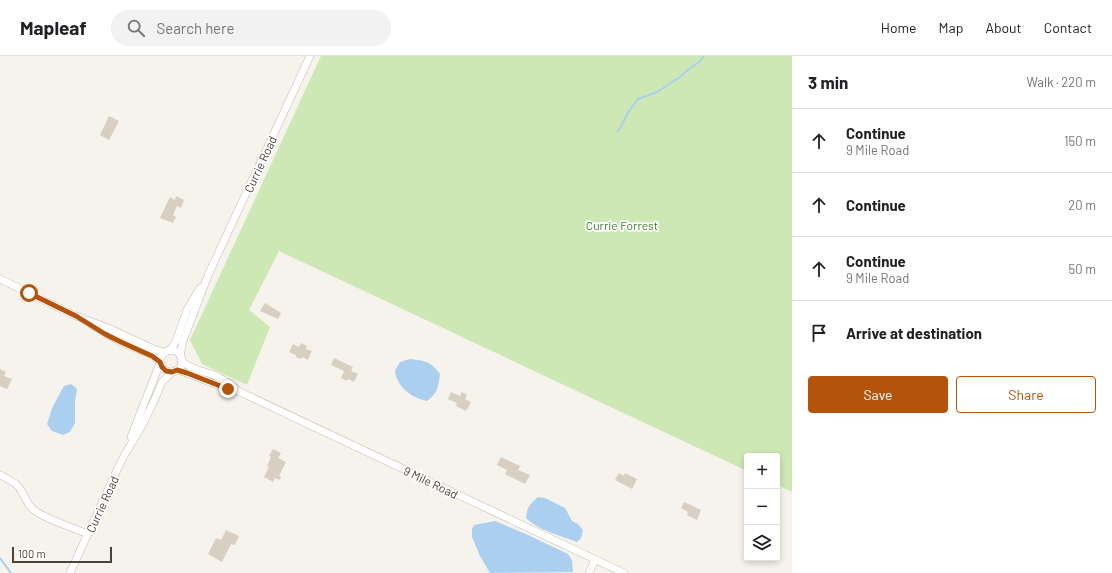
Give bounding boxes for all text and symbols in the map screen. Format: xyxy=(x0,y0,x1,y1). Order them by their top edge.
search box xyxy=(111,10,391,46)
text: Mapleaf xyxy=(20,16,87,39)
icon: search xyxy=(125,17,147,39)
text: Search here xyxy=(157,19,235,37)
text: Home xyxy=(881,19,917,36)
text: Map xyxy=(939,19,963,36)
text: About xyxy=(985,19,1022,36)
text: Contact xyxy=(1044,19,1092,36)
text: 3 min xyxy=(808,72,848,92)
text: Walk · 220 m xyxy=(1026,74,1096,90)
text: Continue xyxy=(846,124,906,142)
icon: ahead xyxy=(808,130,830,152)
street label: Currie Road xyxy=(241,133,279,195)
text: 150 m xyxy=(1064,133,1096,149)
text: 9 Mile Road xyxy=(846,142,909,158)
icon: ahead xyxy=(808,194,830,216)
text: Continue xyxy=(846,196,906,214)
text: 20 m xyxy=(1068,197,1096,213)
park label: Currie Forrest xyxy=(586,218,658,232)
text: Continue xyxy=(846,252,906,270)
icon: ahead xyxy=(808,258,830,280)
text: 50 m xyxy=(1069,261,1096,277)
text: 9 Mile Road xyxy=(846,270,909,286)
route start xyxy=(20,284,38,302)
icon: arrive xyxy=(808,322,830,344)
text: Arrive at destination xyxy=(846,324,982,342)
button: Save xyxy=(808,376,948,413)
button: Share xyxy=(956,376,1096,413)
route end xyxy=(219,380,237,398)
map controls xyxy=(744,453,780,561)
button: + xyxy=(744,453,780,489)
street label: 9 Mile Road xyxy=(402,463,460,501)
street label: Currie Road xyxy=(83,473,121,535)
button: − xyxy=(744,489,780,525)
button: layers xyxy=(744,525,780,561)
scale bar xyxy=(12,545,112,564)
text: 100 m xyxy=(18,547,46,560)

